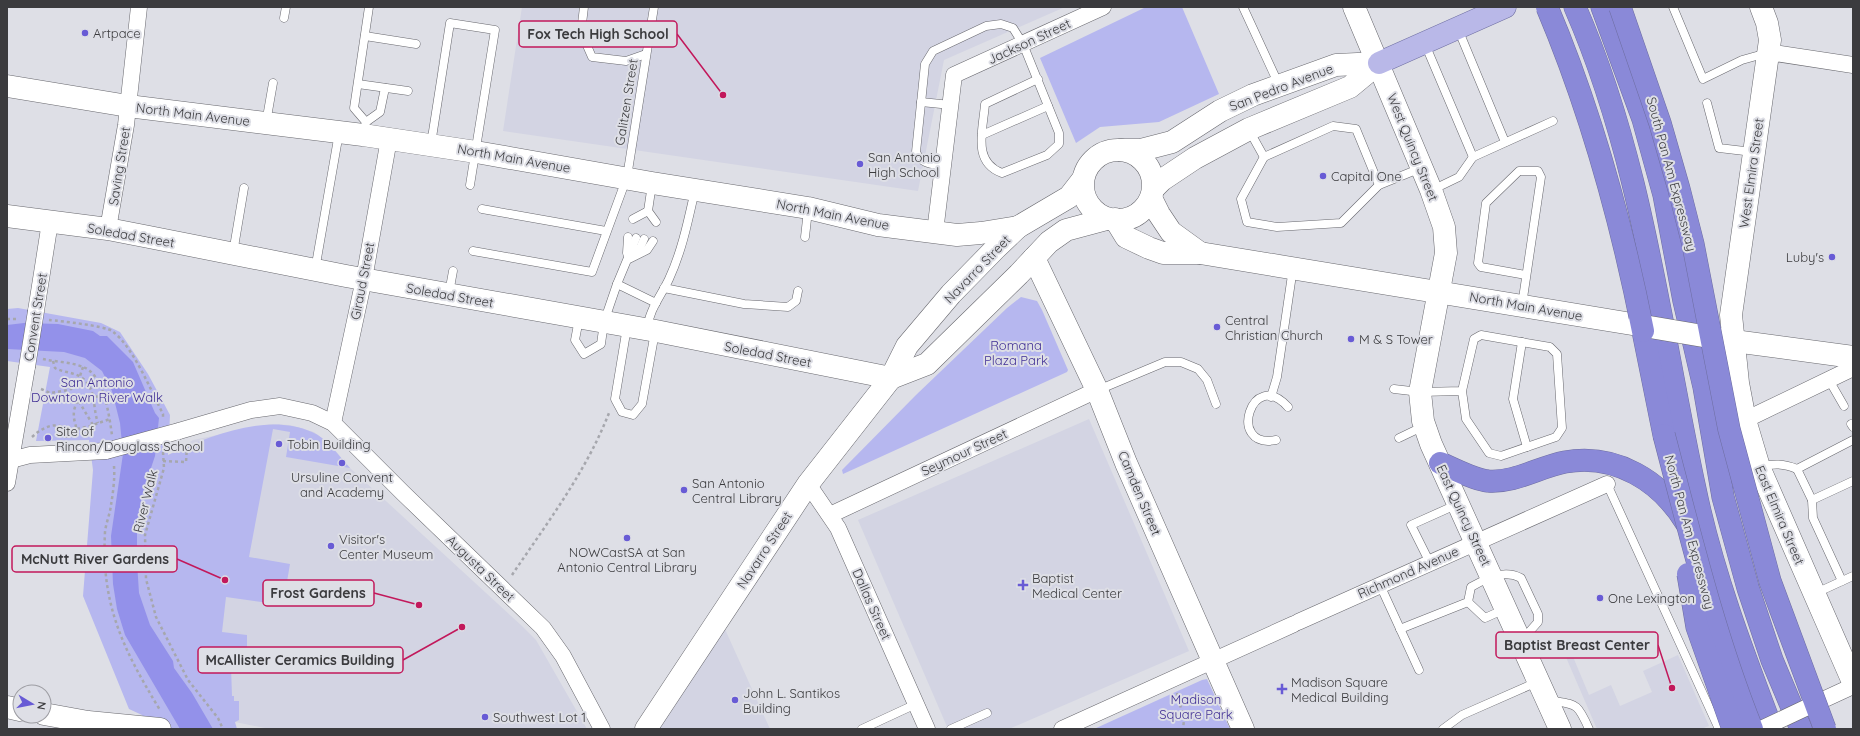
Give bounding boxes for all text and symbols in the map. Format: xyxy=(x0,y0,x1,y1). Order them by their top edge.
street label: Jackson Street xyxy=(985,15,1073,67)
callout: Fox Tech High School xyxy=(519,21,677,47)
place label: Artpace xyxy=(93,25,141,41)
text: Fox Tech High School xyxy=(527,25,669,43)
marker: Artpace xyxy=(80,28,90,38)
street label: Galitzen Street xyxy=(611,58,641,146)
street label: San Pedro Avenue xyxy=(1227,60,1335,114)
street label: West Quincy Street xyxy=(1384,91,1442,203)
street label: South Pan Am Expressway xyxy=(1644,95,1700,253)
street label: North Main Avenue xyxy=(135,99,251,129)
street label: West Elmira Street xyxy=(1735,117,1767,229)
street label: Saving Street xyxy=(105,126,133,206)
street label: North Main Avenue xyxy=(456,140,572,176)
place label: San Antonio High School xyxy=(868,149,941,180)
marker: San Antonio High School xyxy=(855,159,865,169)
place label: Capital One xyxy=(1331,168,1402,184)
marker: Capital One xyxy=(1318,171,1328,181)
street label: North Main Avenue xyxy=(775,195,891,233)
street label: Soledad Street xyxy=(86,219,176,251)
street label: Navarro Street xyxy=(940,232,1014,306)
street label: Giraud Street xyxy=(347,241,377,321)
place label: Luby's xyxy=(1786,249,1824,265)
marker: Luby's xyxy=(1827,252,1837,262)
street label: Convent Street xyxy=(20,272,50,362)
street label: Soledad Street xyxy=(405,279,495,311)
street label: North Main Avenue xyxy=(1468,288,1584,324)
place label: Central Christian Church xyxy=(1225,312,1323,343)
marker: Central Christian Church xyxy=(1212,322,1222,332)
place label: M & S Tower xyxy=(1359,331,1433,347)
marker: M & S Tower xyxy=(1346,334,1356,344)
park label: Romana Plaza Park xyxy=(984,337,1048,368)
street label: Soledad Street xyxy=(723,338,813,370)
park label: San Antonio Downtown River Walk xyxy=(31,374,163,405)
place label: Site of Rincon/Douglass School xyxy=(56,423,203,454)
street label: Seymour Street xyxy=(918,425,1010,479)
marker: Site of Rincon/Douglass School xyxy=(43,433,53,443)
place label: Tobin Building xyxy=(287,436,371,452)
marker: Tobin Building xyxy=(274,439,284,449)
street label: Camden Street xyxy=(1115,448,1165,538)
street label: North Pan Am Expressway xyxy=(1662,453,1718,611)
marker: Ursuline Convent and Academy xyxy=(337,458,347,468)
street label: East Quincy Street xyxy=(1433,462,1495,568)
street label: East Elmira Street xyxy=(1752,463,1808,567)
street label: River Walk xyxy=(129,468,161,534)
place label: Ursuline Convent and Academy xyxy=(291,469,393,500)
place label: San Antonio Central Library xyxy=(692,475,782,506)
marker: San Antonio Central Library xyxy=(679,485,689,495)
street label: Navarro Street xyxy=(733,508,795,592)
place label: Visitor's Center Museum xyxy=(339,531,433,562)
street label: Augusta Street xyxy=(444,532,518,604)
marker: NOWCastSA at San Antonio Central Library xyxy=(622,533,632,543)
marker: Visitor's Center Museum xyxy=(326,541,336,551)
street label: Richmond Avenue xyxy=(1355,543,1461,601)
place label: NOWCastSA at San Antonio Central Library xyxy=(557,544,697,575)
callout: McNutt River Gardens xyxy=(12,546,177,572)
text: McNutt River Gardens xyxy=(21,550,169,568)
street label: Dallas Street xyxy=(849,566,895,642)
place label: Baptist Medical Center xyxy=(1032,570,1122,601)
marker: Baptist Medical Center xyxy=(1017,579,1029,591)
callout: Frost Gardens xyxy=(263,580,374,606)
text: Frost Gardens xyxy=(270,584,366,602)
place label: One Lexington xyxy=(1608,590,1695,606)
marker: One Lexington xyxy=(1595,593,1605,603)
callout: Baptist Breast Center xyxy=(1496,632,1658,658)
text: Baptist Breast Center xyxy=(1504,636,1650,654)
callout: McAllister Ceramics Building xyxy=(198,647,403,673)
text: McAllister Ceramics Building xyxy=(206,651,394,669)
place label: Madison Square Medical Building xyxy=(1291,674,1389,705)
marker: Madison Square Medical Building xyxy=(1276,683,1288,695)
north arrow xyxy=(12,684,52,724)
place label: John L. Santikos Building xyxy=(743,685,840,716)
park label: Madison Square Park xyxy=(1159,691,1233,722)
marker: John L. Santikos Building xyxy=(730,695,740,705)
text: N xyxy=(34,701,49,711)
place label: Southwest Lot 1 xyxy=(493,709,586,725)
marker: Southwest Lot 1 xyxy=(480,712,490,722)

